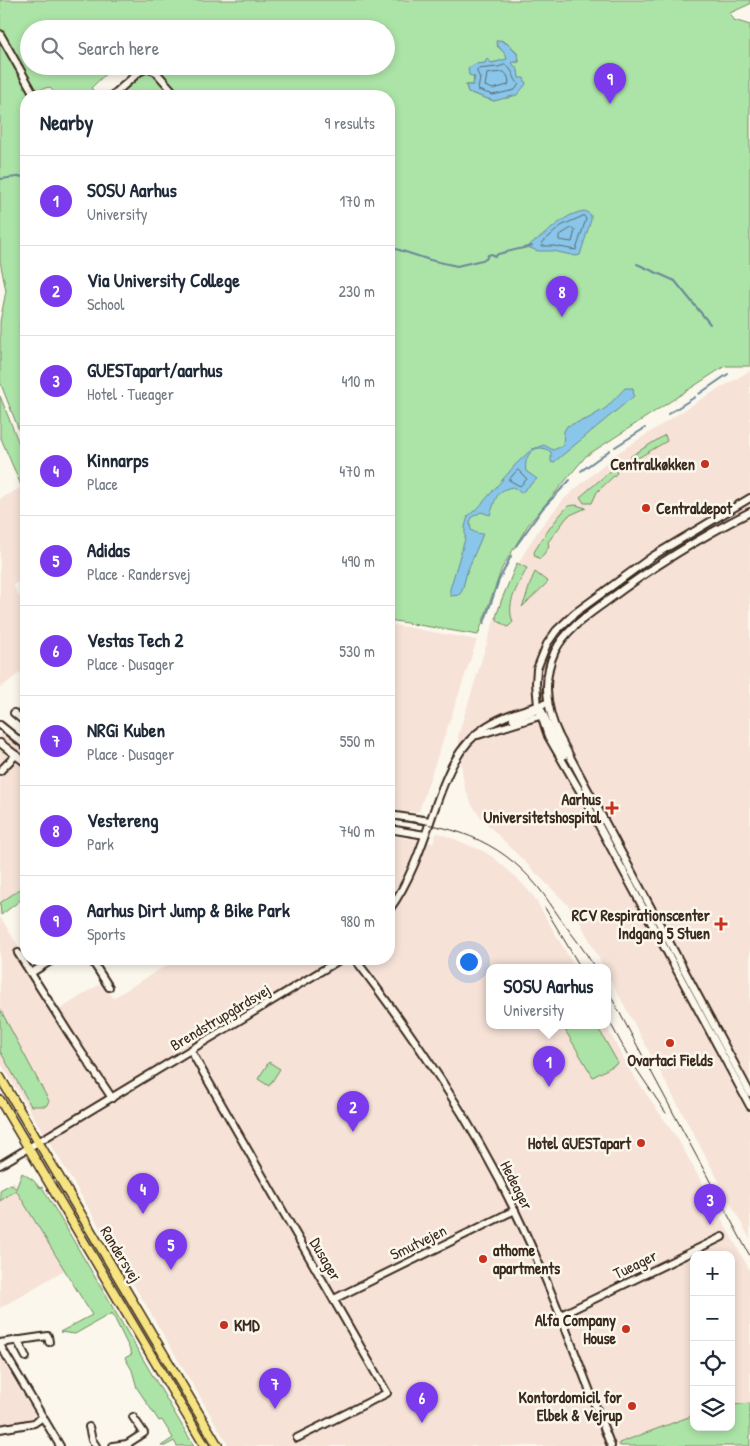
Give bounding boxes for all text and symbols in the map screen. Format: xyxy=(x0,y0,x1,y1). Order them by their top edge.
search box xyxy=(20,20,395,75)
icon: search xyxy=(38,34,66,62)
text: Search here xyxy=(78,35,159,61)
pin: 9 xyxy=(594,63,626,104)
text: Nearby xyxy=(40,108,93,137)
text: 9 results xyxy=(324,112,375,134)
text: SOSU Aarhus xyxy=(87,177,177,203)
text: 1 xyxy=(53,190,59,212)
text: 170 m xyxy=(340,190,375,212)
text: University xyxy=(87,203,148,225)
text: Via University College xyxy=(87,267,240,293)
pin: 8 xyxy=(546,276,578,317)
text: 2 xyxy=(52,280,60,302)
text: 230 m xyxy=(339,280,375,302)
text: School xyxy=(87,293,124,315)
text: GUESTapart/aarhus xyxy=(87,357,223,383)
text: 3 xyxy=(52,370,60,392)
text: 410 m xyxy=(341,370,375,392)
text: Hotel · Tueager xyxy=(87,383,174,405)
text: Kinnarps xyxy=(87,447,149,473)
place label: Centralkøkken xyxy=(610,453,695,475)
marker: Centralkøkken xyxy=(699,458,711,470)
text: 4 xyxy=(53,460,59,482)
text: 470 m xyxy=(339,460,375,482)
text: Place xyxy=(87,473,118,495)
place label: Centraldepot xyxy=(656,497,732,520)
marker: Centraldepot xyxy=(640,502,652,514)
text: Adidas xyxy=(87,537,130,563)
text: 5 xyxy=(53,550,59,572)
text: 490 m xyxy=(341,550,375,572)
text: Place · Randersvej xyxy=(87,563,191,585)
text: Vestas Tech 2 xyxy=(87,627,183,653)
text: 6 xyxy=(53,640,59,662)
text: 530 m xyxy=(339,640,375,662)
text: Place · Dusager xyxy=(87,653,174,675)
text: NRGi Kuben xyxy=(87,717,165,743)
text: 7 xyxy=(52,730,60,752)
text: 550 m xyxy=(340,730,375,752)
text: Place · Dusager xyxy=(87,743,174,765)
place label: Aarhus Universitetshospital xyxy=(483,788,602,829)
marker: Aarhus Universitetshospital xyxy=(605,801,619,815)
text: Vestereng xyxy=(87,807,159,833)
text: 8 xyxy=(53,820,59,842)
text: 740 m xyxy=(339,820,375,842)
text: Park xyxy=(87,833,114,855)
text: Aarhus Dirt Jump & Bike Park xyxy=(87,897,290,923)
place label: RCV Respirationscenter Indgang 5 Stuen xyxy=(572,904,711,945)
text: 9 xyxy=(53,910,59,932)
text: 980 m xyxy=(340,910,375,932)
marker: RCV Respirationscenter Indgang 5 Stuen xyxy=(714,917,728,931)
text: Sports xyxy=(87,923,125,945)
your location xyxy=(456,949,482,975)
popup xyxy=(486,964,611,1029)
text: SOSU Aarhus xyxy=(504,973,593,999)
street label: Brendstrupgårdsvej xyxy=(166,978,274,1056)
text: University xyxy=(504,999,564,1021)
marker: Ovartaci Fields xyxy=(664,1037,676,1049)
pin: 1 xyxy=(533,1046,565,1087)
place label: Ovartaci Fields xyxy=(627,1049,714,1071)
pin: 2 xyxy=(337,1091,369,1132)
place label: Hotel GUESTapart xyxy=(528,1132,631,1155)
marker: Hotel GUESTapart xyxy=(635,1137,647,1149)
street label: Hedeager xyxy=(495,1157,539,1213)
pin: 4 xyxy=(127,1173,159,1214)
pin: 3 xyxy=(694,1184,726,1225)
street label: Smutvejen xyxy=(386,1219,450,1265)
street label: Randersvej xyxy=(96,1222,146,1286)
pin: 5 xyxy=(155,1229,187,1270)
street label: Dusager xyxy=(305,1234,347,1284)
place label: athome apartments xyxy=(493,1239,561,1280)
street label: Tueager xyxy=(609,1244,661,1284)
map controls xyxy=(690,1251,735,1431)
button: + xyxy=(690,1251,735,1296)
marker: athome apartments xyxy=(477,1253,489,1265)
button: − xyxy=(690,1296,735,1341)
place label: Alfa Company House xyxy=(535,1309,617,1349)
place label: KMD xyxy=(234,1314,260,1336)
marker: KMD xyxy=(218,1319,230,1331)
marker: Alfa Company House xyxy=(620,1323,632,1335)
button: locate xyxy=(690,1341,735,1386)
pin: 7 xyxy=(259,1368,291,1409)
pin: 6 xyxy=(406,1382,438,1423)
place label: Kontordomicil for Elbek & Vejrup xyxy=(519,1386,623,1427)
button: layers xyxy=(690,1386,735,1431)
marker: Kontordomicil for Elbek & Vejrup xyxy=(626,1400,638,1412)

